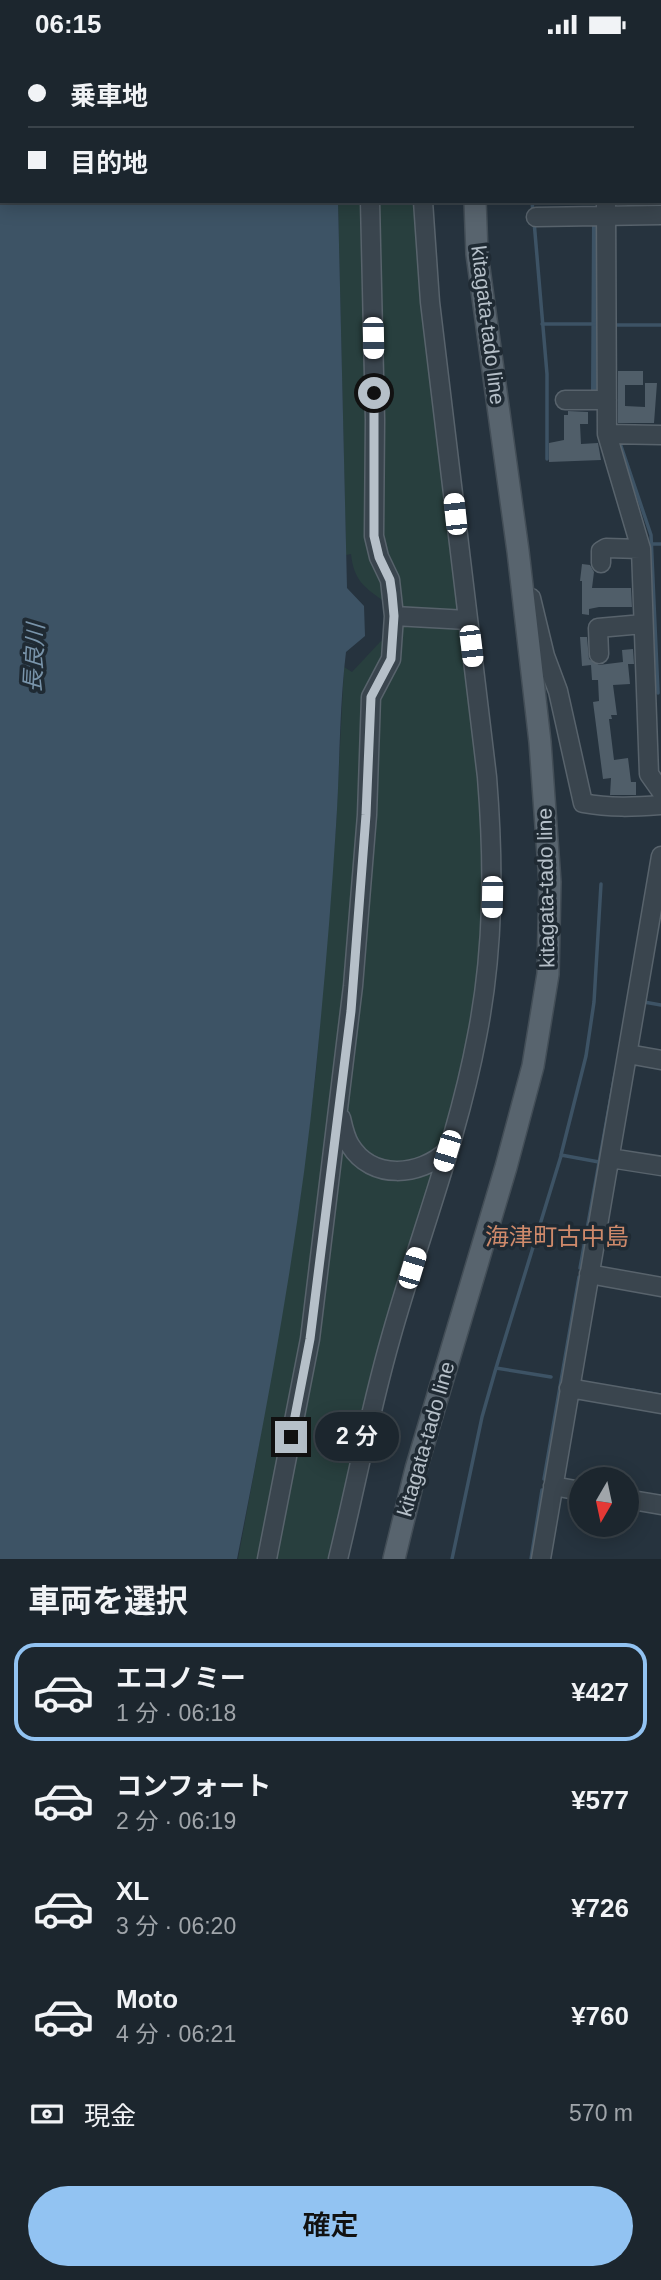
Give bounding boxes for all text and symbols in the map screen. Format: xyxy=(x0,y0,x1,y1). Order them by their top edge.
text: 06:15 xyxy=(35,9,102,39)
text: 乗車地 xyxy=(70,81,148,111)
text: 目的地 xyxy=(70,148,148,178)
street label: kitagata-tado line xyxy=(467,244,510,406)
car xyxy=(363,317,384,359)
route start xyxy=(358,377,390,409)
car xyxy=(443,492,468,536)
water label: 長良川 xyxy=(19,620,49,693)
car xyxy=(459,624,484,668)
street label: kitagata-tado line xyxy=(533,808,558,968)
car xyxy=(482,876,503,918)
car xyxy=(431,1128,464,1174)
district label: 海津町古中島 xyxy=(485,1223,629,1250)
car xyxy=(396,1245,429,1291)
street label: kitagata-tado line xyxy=(392,1359,459,1519)
callout: 2 分 xyxy=(316,1413,400,1461)
route end xyxy=(275,1421,307,1453)
text: 2 分 xyxy=(336,1423,378,1449)
north arrow xyxy=(569,1467,639,1537)
map controls xyxy=(569,1467,639,1537)
text: 車両を選択 xyxy=(28,1583,188,1619)
icon: car xyxy=(32,1661,95,1724)
text: エコノミー xyxy=(116,1663,246,1693)
text: ¥427 xyxy=(571,1677,629,1707)
text: 1 分 · 06:18 xyxy=(116,1700,236,1726)
icon: car xyxy=(32,1769,95,1832)
text: コンフォート xyxy=(116,1771,271,1801)
text: ¥577 xyxy=(571,1785,629,1815)
text: 2 分 · 06:19 xyxy=(116,1808,236,1834)
text: XL xyxy=(116,1876,149,1906)
icon: car xyxy=(32,1877,95,1940)
text: ¥726 xyxy=(571,1893,629,1923)
text: 3 分 · 06:20 xyxy=(116,1913,236,1939)
text: Moto xyxy=(116,1984,178,2014)
icon: car xyxy=(32,1985,95,2048)
text: ¥760 xyxy=(571,2001,629,2031)
text: 4 分 · 06:21 xyxy=(116,2021,236,2047)
icon: cash xyxy=(28,2095,66,2133)
text: 570 m xyxy=(569,2100,633,2126)
text: 現金 xyxy=(84,2101,136,2131)
button: 確定 xyxy=(28,2186,633,2266)

